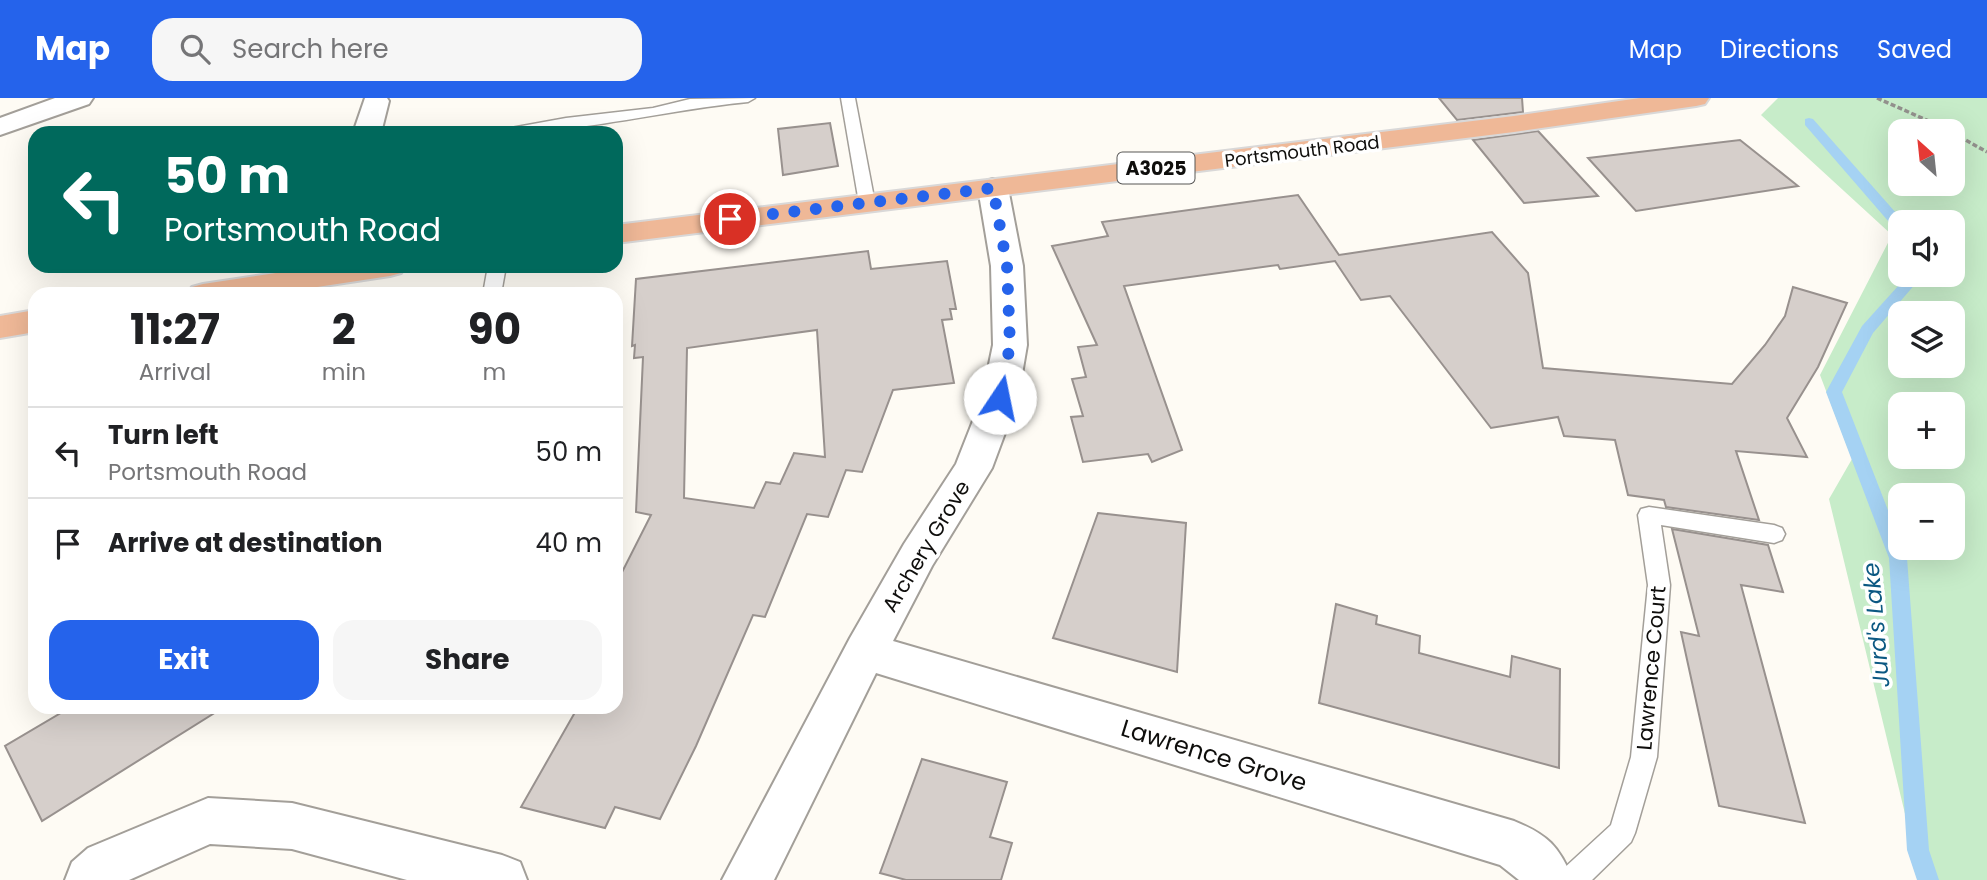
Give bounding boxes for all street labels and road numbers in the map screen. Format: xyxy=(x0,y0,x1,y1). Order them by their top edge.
street label: Portsmouth Road xyxy=(1223,129,1381,173)
road number: A3025 xyxy=(1118,152,1194,184)
street label: Archery Grove xyxy=(875,475,977,617)
street label: Lawrence Court xyxy=(1629,585,1673,751)
street label: Lawrence Grove xyxy=(1117,711,1311,799)

